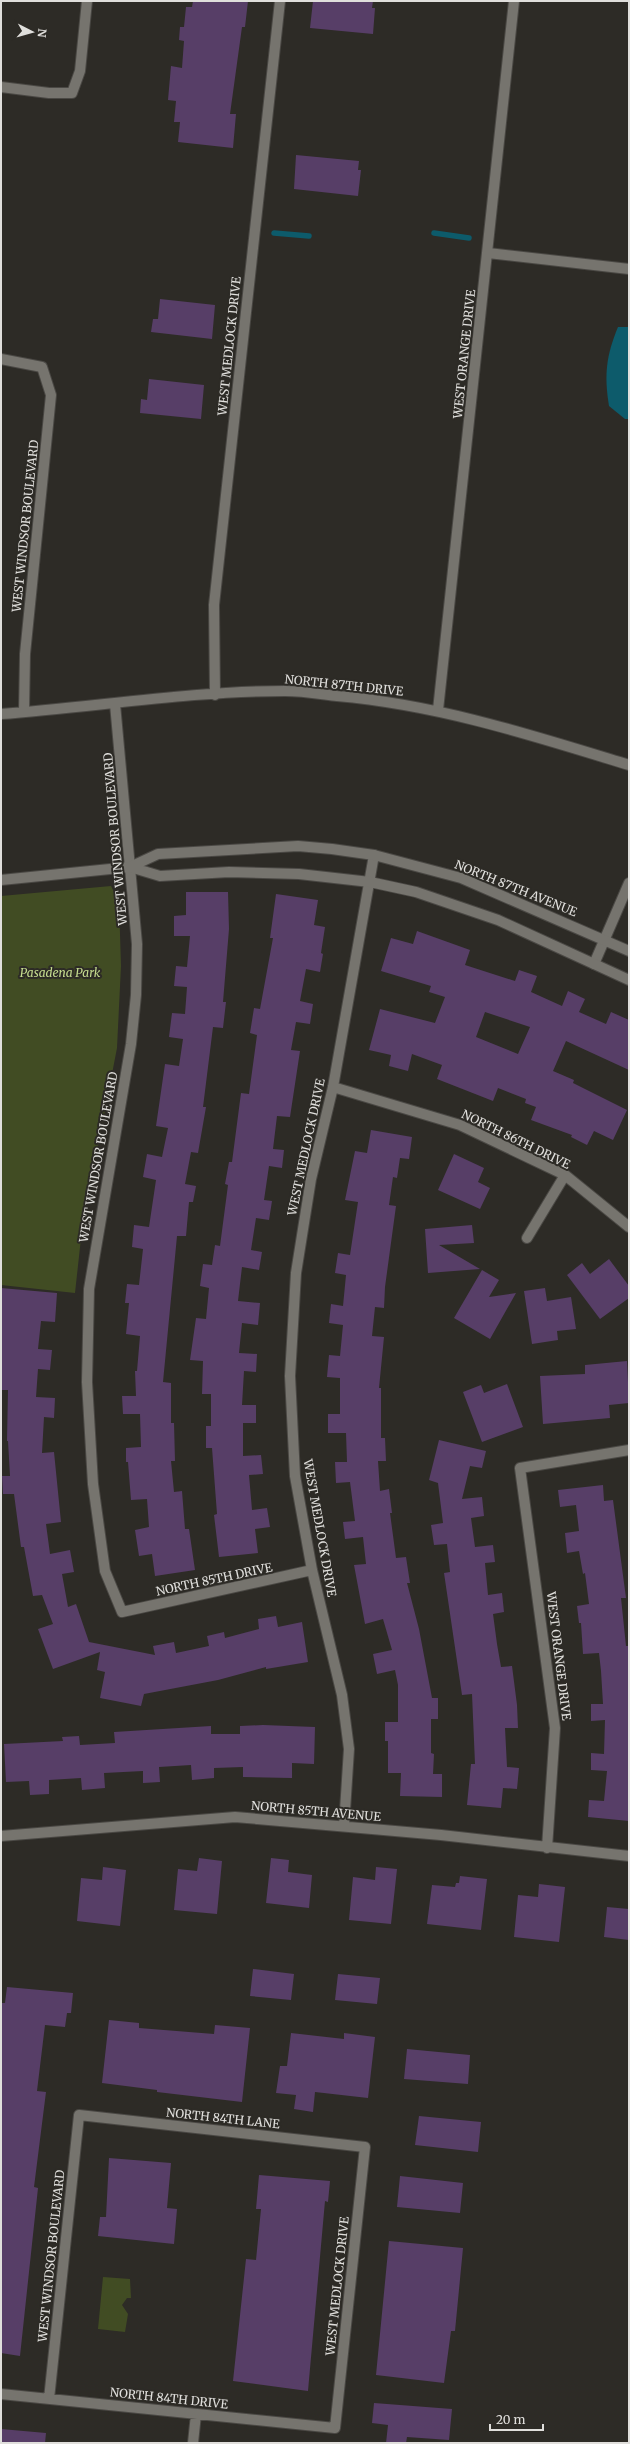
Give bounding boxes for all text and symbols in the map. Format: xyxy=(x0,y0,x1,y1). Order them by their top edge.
north arrow xyxy=(12,12,52,52)
text: N xyxy=(34,28,49,38)
street label: WEST MEDLOCK DRIVE xyxy=(214,275,244,417)
street label: WEST ORANGE DRIVE xyxy=(450,288,478,420)
street label: WEST WINDSOR BOULEVARD xyxy=(8,439,42,614)
street label: NORTH 87TH DRIVE xyxy=(284,671,404,699)
street label: WEST WINDSOR BOULEVARD xyxy=(100,752,130,927)
street label: NORTH 87TH AVENUE xyxy=(453,857,580,920)
park label: Pasadena Park xyxy=(20,965,101,980)
street label: WEST WINDSOR BOULEVARD xyxy=(75,1070,120,1245)
street label: WEST MEDLOCK DRIVE xyxy=(284,1077,328,1218)
street label: NORTH 86TH DRIVE xyxy=(459,1106,573,1172)
street label: WEST MEDLOCK DRIVE xyxy=(300,1457,340,1598)
street label: NORTH 85TH DRIVE xyxy=(154,1559,274,1599)
street label: WEST ORANGE DRIVE xyxy=(544,1590,574,1722)
street label: NORTH 85TH AVENUE xyxy=(250,1798,382,1824)
street label: NORTH 84TH LANE xyxy=(165,2105,281,2131)
street label: WEST WINDSOR BOULEVARD xyxy=(34,2169,68,2344)
street label: WEST MEDLOCK DRIVE xyxy=(322,2215,352,2357)
street label: NORTH 84TH DRIVE xyxy=(109,2384,229,2412)
scale bar xyxy=(490,2406,543,2432)
text: 20 m xyxy=(496,2412,525,2427)

